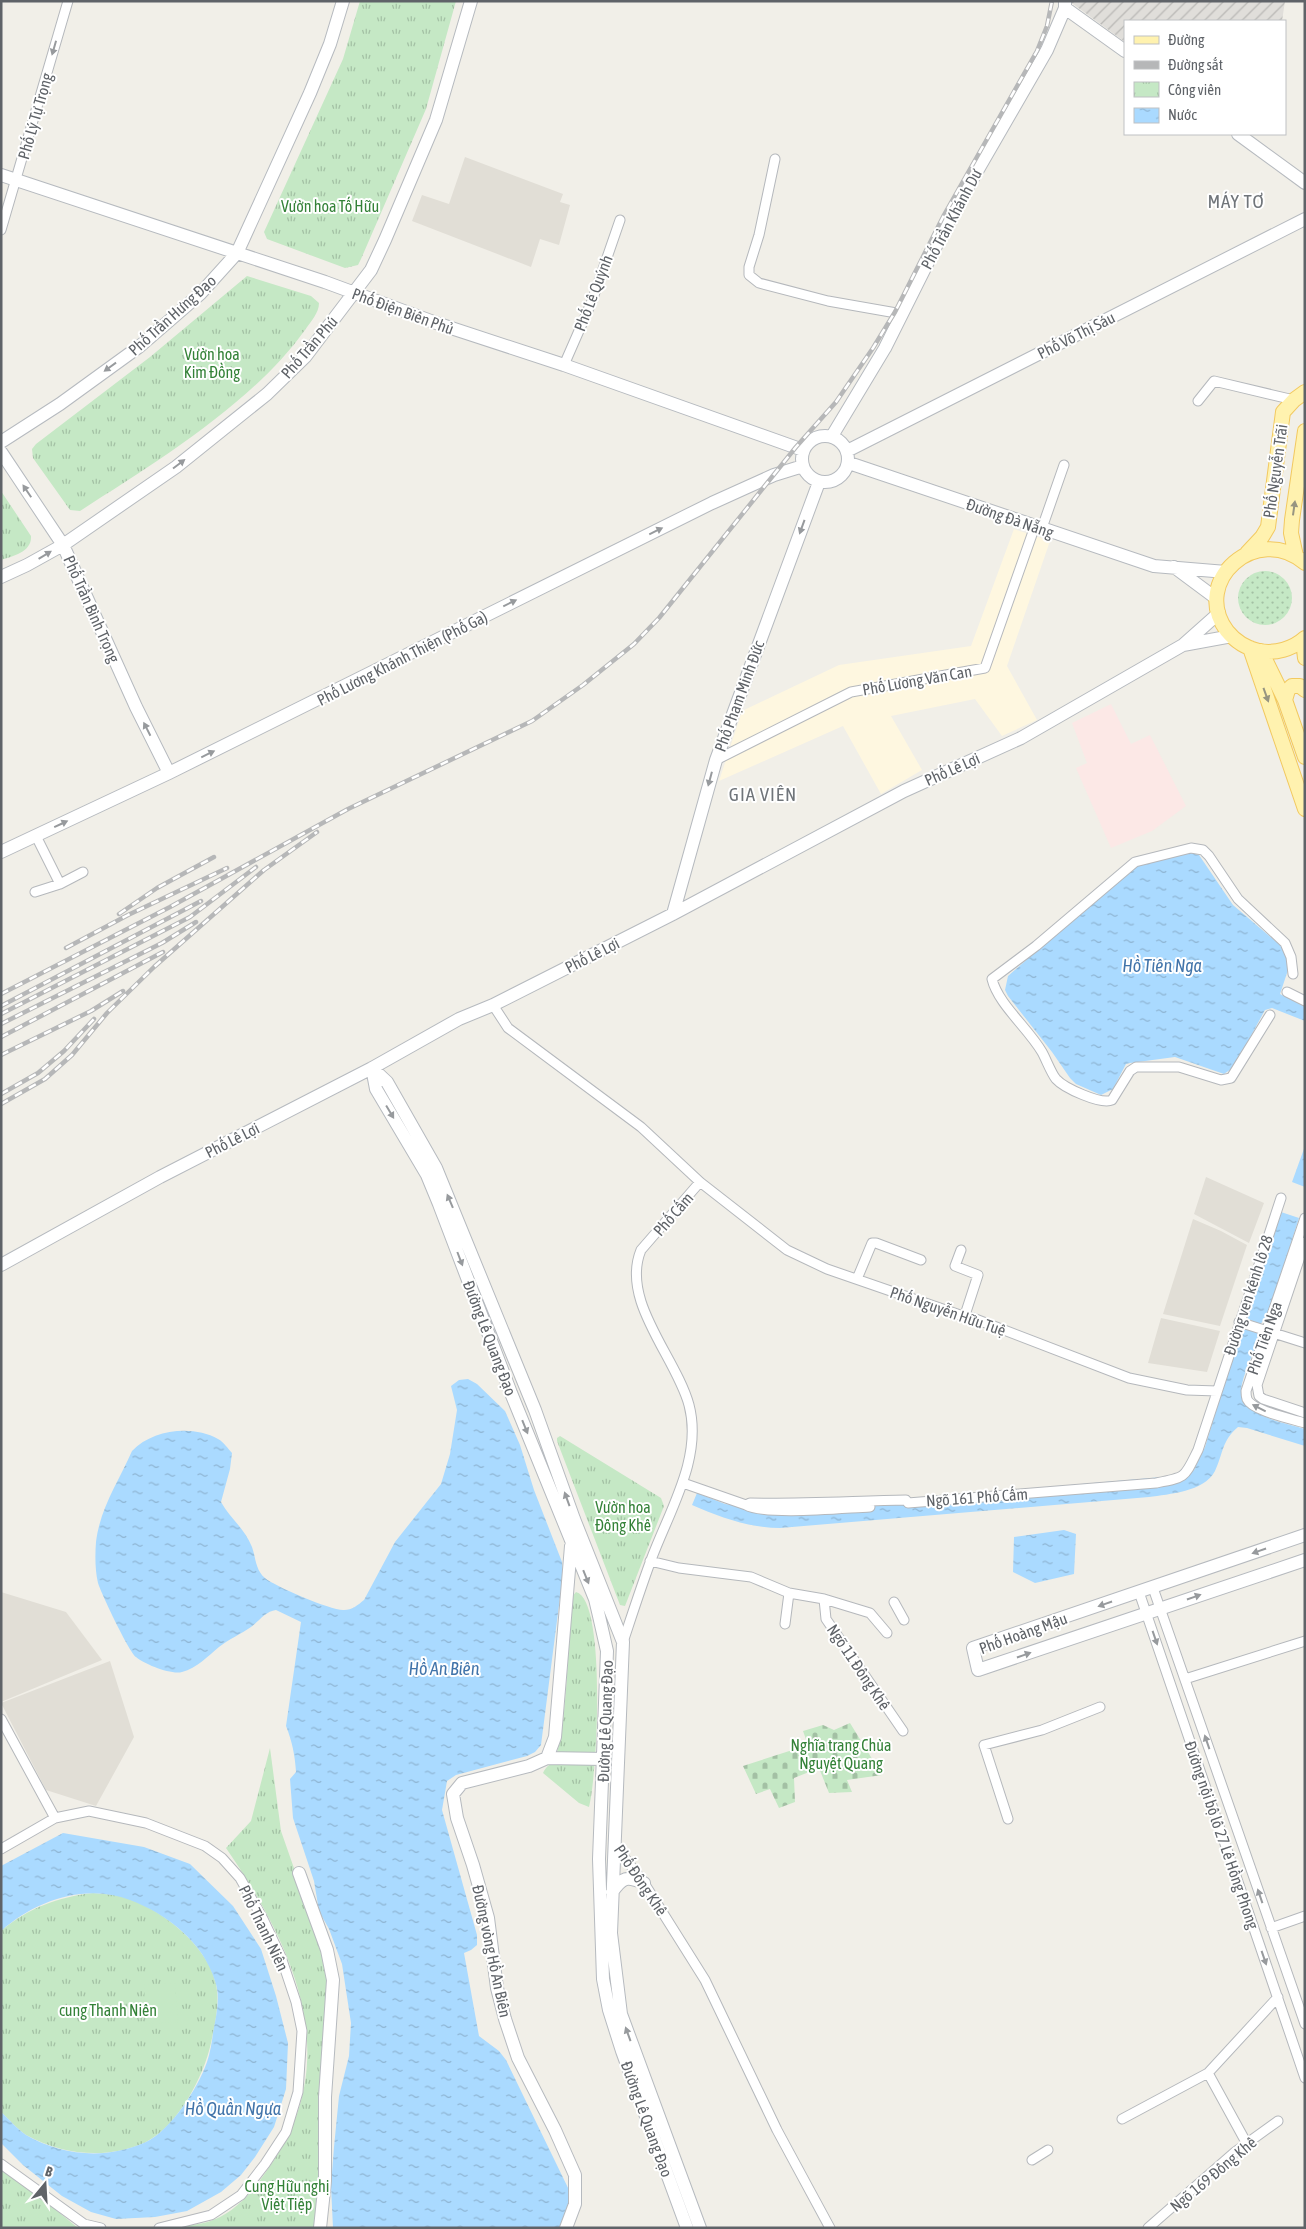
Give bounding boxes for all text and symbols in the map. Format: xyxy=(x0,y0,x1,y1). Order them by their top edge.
legend xyxy=(1124,20,1286,135)
text: Đường xyxy=(1168,31,1205,48)
one-way arrow xyxy=(50,41,58,56)
text: Đường sắt xyxy=(1168,56,1223,73)
street label: Phố Lý Tự Trọng xyxy=(13,70,57,161)
text: Công viên xyxy=(1168,81,1221,98)
text: Nước xyxy=(1168,106,1197,123)
street label: Phố Trần Khánh Dư xyxy=(916,165,985,272)
district label: MÁY TƠ xyxy=(1207,190,1265,212)
park label: Vườn hoa Tố Hữu xyxy=(281,196,379,215)
street label: Phố Lê Quýnh xyxy=(569,252,617,334)
street label: Phố Trần Hưng Đạo xyxy=(124,270,220,360)
street label: Phố Điện Biên Phủ xyxy=(350,283,457,338)
street label: Phố Võ Thị Sáu xyxy=(1034,307,1118,362)
street label: Phố Trần Phú xyxy=(276,312,341,382)
park label: Vườn hoa Kim Đồng xyxy=(184,345,240,382)
one-way arrow xyxy=(103,362,117,372)
street label: Phố Nguyễn Trãi xyxy=(1259,423,1291,519)
one-way arrow xyxy=(172,459,186,469)
one-way arrow xyxy=(22,484,32,498)
street label: Đường Đà Nẵng xyxy=(964,495,1056,542)
one-way arrow xyxy=(1290,499,1298,515)
one-way arrow xyxy=(798,520,805,535)
one-way arrow xyxy=(648,527,663,535)
one-way arrow xyxy=(38,551,51,560)
street label: Phố Trần Bình Trọng xyxy=(59,552,125,666)
one-way arrow xyxy=(503,599,517,607)
street label: Phố Lương Khánh Thiện (Phố Ga) xyxy=(313,606,491,710)
street label: Phố Phạm Minh Đức xyxy=(710,638,767,754)
street label: Phố Lương Văn Can xyxy=(861,661,973,699)
one-way arrow xyxy=(1262,688,1270,702)
one-way arrow xyxy=(143,722,151,737)
street label: Phố Lê Lợi xyxy=(921,748,982,789)
one-way arrow xyxy=(201,750,215,758)
one-way arrow xyxy=(706,771,714,786)
district label: GIA VIÊN xyxy=(729,783,797,805)
one-way arrow xyxy=(54,819,68,827)
street label: Phố Lê Lợi xyxy=(561,933,622,976)
water label: Hồ Tiên Nga xyxy=(1122,955,1202,976)
one-way arrow xyxy=(386,1106,395,1119)
street label: Phố Lê Lợi xyxy=(201,1118,262,1161)
street label: Phố Cấm xyxy=(649,1188,697,1239)
one-way arrow xyxy=(446,1194,454,1208)
street label: Đường ven kênh lô 28 xyxy=(1220,1233,1277,1358)
one-way arrow xyxy=(456,1252,464,1267)
street label: Đường Lê Quang Đạo xyxy=(459,1278,520,1399)
street label: Phố Nguyễn Hữu Tuệ xyxy=(887,1282,1009,1340)
street label: Phố Tiên Nga xyxy=(1242,1299,1286,1377)
one-way arrow xyxy=(1251,1404,1266,1412)
one-way arrow xyxy=(521,1420,529,1435)
street label: Ngõ 161 Phố Cấm xyxy=(925,1483,1029,1511)
one-way arrow xyxy=(563,1491,571,1506)
park label: Vườn hoa Đông Khê xyxy=(595,1498,651,1535)
one-way arrow xyxy=(1251,1548,1266,1555)
one-way arrow xyxy=(582,1570,590,1584)
one-way arrow xyxy=(1187,1593,1202,1600)
one-way arrow xyxy=(1097,1600,1112,1608)
street label: Phố Hoàng Mậu xyxy=(976,1608,1070,1658)
street label: Ngõ 11 Đông Khê xyxy=(823,1621,894,1714)
one-way arrow xyxy=(1151,1631,1159,1646)
one-way arrow xyxy=(1017,1651,1032,1659)
water label: Hồ An Biên xyxy=(409,1658,480,1679)
street label: Đường Lê Quang Đạo xyxy=(594,1660,617,1782)
one-way arrow xyxy=(1203,1734,1211,1749)
park label: Nghĩa trang Chùa Nguyệt Quang xyxy=(791,1736,891,1773)
street label: Đường nội bộ lô 27 Lê Hồng Phong xyxy=(1180,1738,1264,1932)
street label: Phố Đông Khê xyxy=(610,1841,672,1919)
street label: Phố Thanh Niên xyxy=(236,1882,293,1974)
street label: Đường vòng Hồ An Biên xyxy=(468,1883,516,2019)
one-way arrow xyxy=(1256,1888,1263,1903)
one-way arrow xyxy=(1261,1950,1269,1965)
park label: cung Thanh Niên xyxy=(59,2001,157,2020)
one-way arrow xyxy=(624,2027,631,2042)
street label: Đường Lê Quang Đạo xyxy=(617,2059,676,2180)
water label: Hồ Quần Ngựa xyxy=(185,2098,282,2119)
street label: Ngõ 169 Đông Khê xyxy=(1166,2133,1260,2216)
north arrow xyxy=(20,2159,70,2209)
text: B xyxy=(43,2163,55,2180)
park label: Cung Hữu nghị Việt Tiệp xyxy=(245,2177,329,2214)

